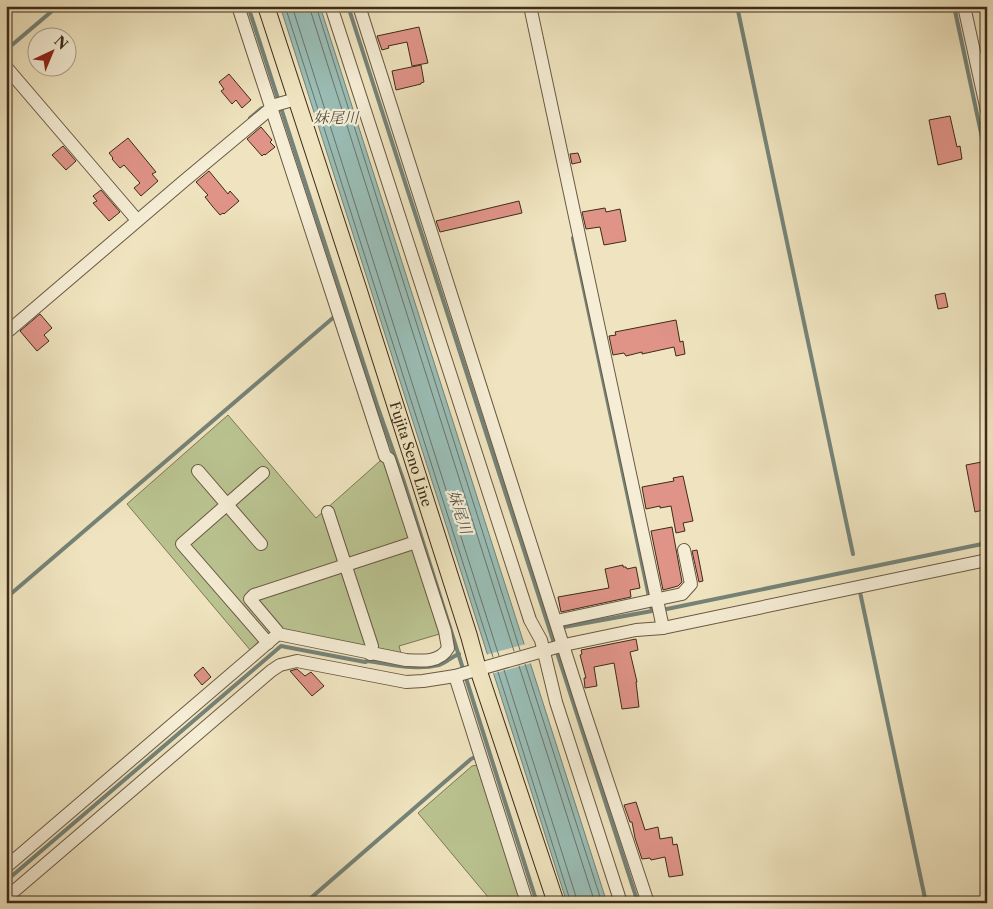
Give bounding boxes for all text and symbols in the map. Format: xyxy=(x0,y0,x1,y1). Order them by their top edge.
north arrow xyxy=(28,28,78,78)
text: N xyxy=(50,32,72,53)
water label: 妹尾川 xyxy=(313,108,360,127)
street label: Fujita Seno Line xyxy=(386,399,436,509)
water label: 妹尾川 xyxy=(444,488,477,538)

